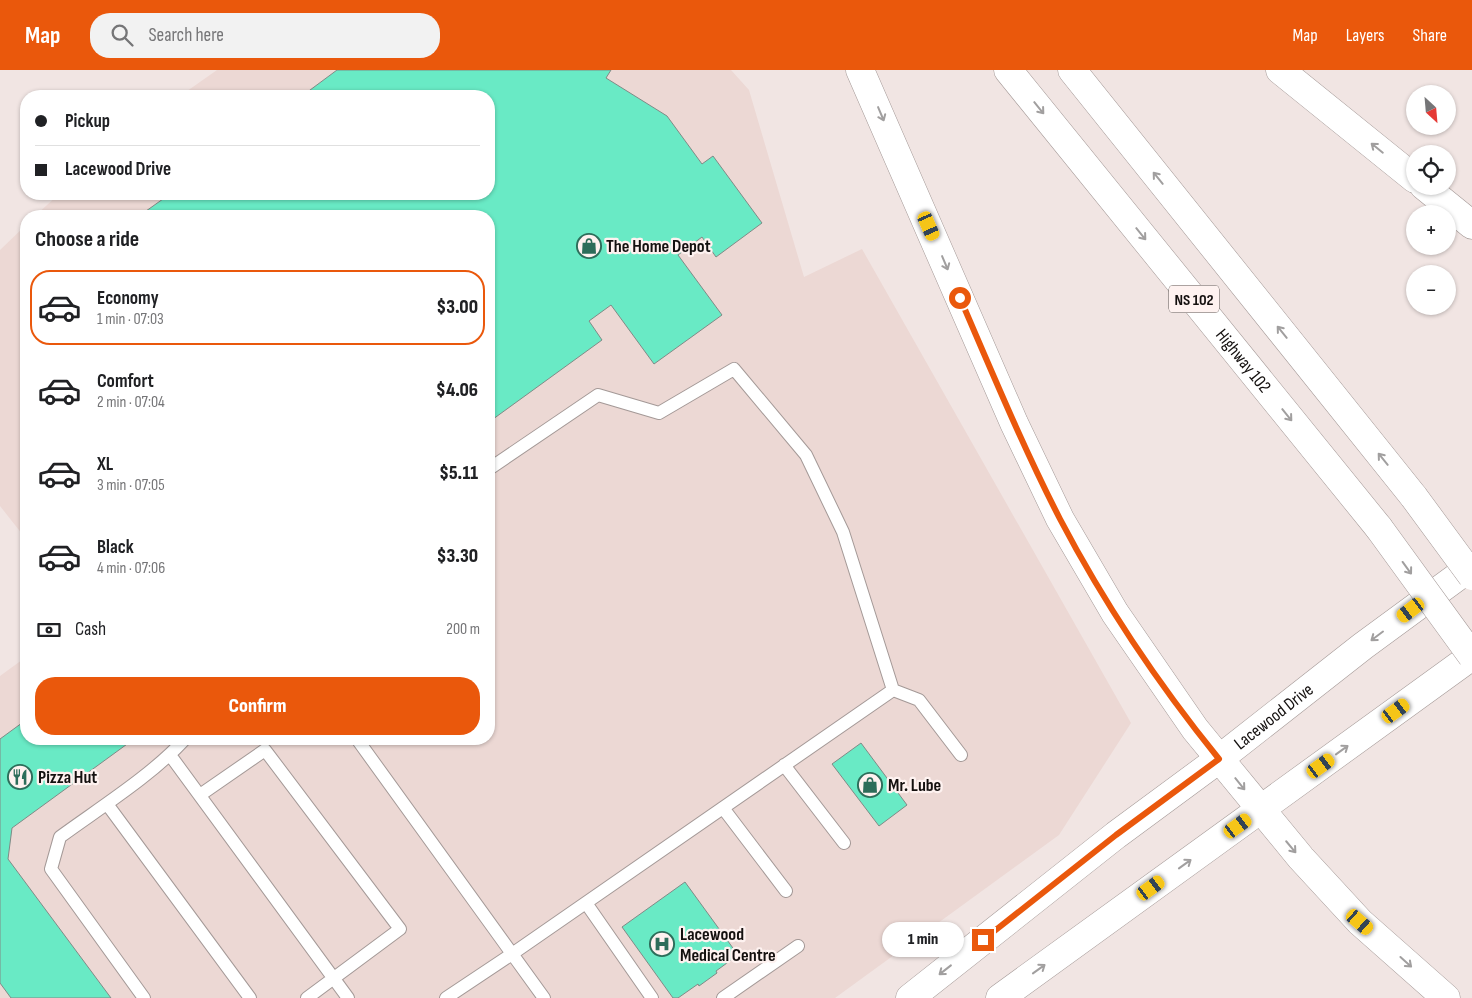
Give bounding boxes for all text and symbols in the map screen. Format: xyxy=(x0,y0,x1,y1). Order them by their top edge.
search box xyxy=(90,13,440,58)
text: Map xyxy=(25,21,60,50)
icon: search xyxy=(108,21,136,49)
text: Search here xyxy=(148,24,224,47)
text: Map xyxy=(1293,25,1318,46)
text: Layers xyxy=(1346,25,1385,46)
text: Share xyxy=(1413,25,1447,46)
north arrow xyxy=(1406,85,1456,135)
map controls xyxy=(1406,85,1456,315)
one-way arrow xyxy=(1034,101,1045,114)
one-way arrow xyxy=(876,106,886,121)
text: Pickup xyxy=(65,110,110,133)
one-way arrow xyxy=(1371,143,1384,154)
button: locate xyxy=(1406,145,1456,195)
text: Lacewood Drive xyxy=(65,158,171,181)
one-way arrow xyxy=(1153,172,1164,185)
button: + xyxy=(1406,205,1456,255)
car xyxy=(916,209,941,243)
text: Choose a ride xyxy=(35,226,139,253)
one-way arrow xyxy=(1136,227,1147,240)
shop icon: The Home Depot xyxy=(576,233,602,259)
place label: The Home Depot xyxy=(606,236,711,257)
one-way arrow xyxy=(941,255,951,270)
button: − xyxy=(1406,265,1456,315)
icon: car xyxy=(37,285,82,330)
road number: NS 102 xyxy=(1169,285,1219,312)
text: Economy xyxy=(97,287,159,310)
route start xyxy=(949,287,971,309)
text: $3.00 xyxy=(436,296,478,319)
text: 1 min · 07:03 xyxy=(97,310,164,329)
street label: Highway 102 xyxy=(1211,325,1275,397)
one-way arrow xyxy=(1276,326,1287,339)
icon: car xyxy=(37,368,82,413)
text: Comfort xyxy=(97,370,154,393)
text: $4.06 xyxy=(436,379,478,402)
text: 2 min · 07:04 xyxy=(97,393,165,412)
one-way arrow xyxy=(1282,408,1293,421)
icon: car xyxy=(37,451,82,496)
text: XL xyxy=(97,453,113,476)
one-way arrow xyxy=(1378,453,1389,466)
text: $5.11 xyxy=(439,462,478,485)
text: 3 min · 07:05 xyxy=(97,476,165,495)
icon: car xyxy=(37,534,82,579)
text: Black xyxy=(97,536,134,559)
text: $3.30 xyxy=(437,545,478,568)
text: 4 min · 07:06 xyxy=(97,559,165,578)
one-way arrow xyxy=(1402,561,1413,574)
car xyxy=(1394,595,1427,625)
icon: cash xyxy=(35,616,63,644)
text: Cash xyxy=(75,618,106,641)
text: 200 m xyxy=(446,620,480,639)
one-way arrow xyxy=(1370,631,1384,641)
button: Confirm xyxy=(35,677,480,735)
street label: Lacewood Drive xyxy=(1230,679,1318,754)
car xyxy=(1379,696,1412,726)
one-way arrow xyxy=(1335,745,1349,755)
car xyxy=(1304,751,1337,781)
restaurant icon: Pizza Hut xyxy=(7,764,33,790)
place label: Pizza Hut xyxy=(38,767,97,788)
shop icon: Mr. Lube xyxy=(857,772,883,798)
place label: Mr. Lube xyxy=(888,775,941,796)
one-way arrow xyxy=(1234,777,1245,790)
car xyxy=(1221,811,1254,841)
one-way arrow xyxy=(1286,840,1297,853)
one-way arrow xyxy=(1178,859,1192,869)
car xyxy=(1134,873,1167,903)
car xyxy=(1343,906,1376,938)
callout: 1 min xyxy=(883,922,966,958)
place label: Lacewood Medical Centre xyxy=(680,924,776,966)
route end xyxy=(972,929,994,951)
text: 1 min xyxy=(908,930,938,949)
hospital icon: Lacewood Medical Centre xyxy=(649,931,675,957)
one-way arrow xyxy=(1399,956,1412,968)
one-way arrow xyxy=(1032,964,1045,975)
one-way arrow xyxy=(939,965,952,976)

